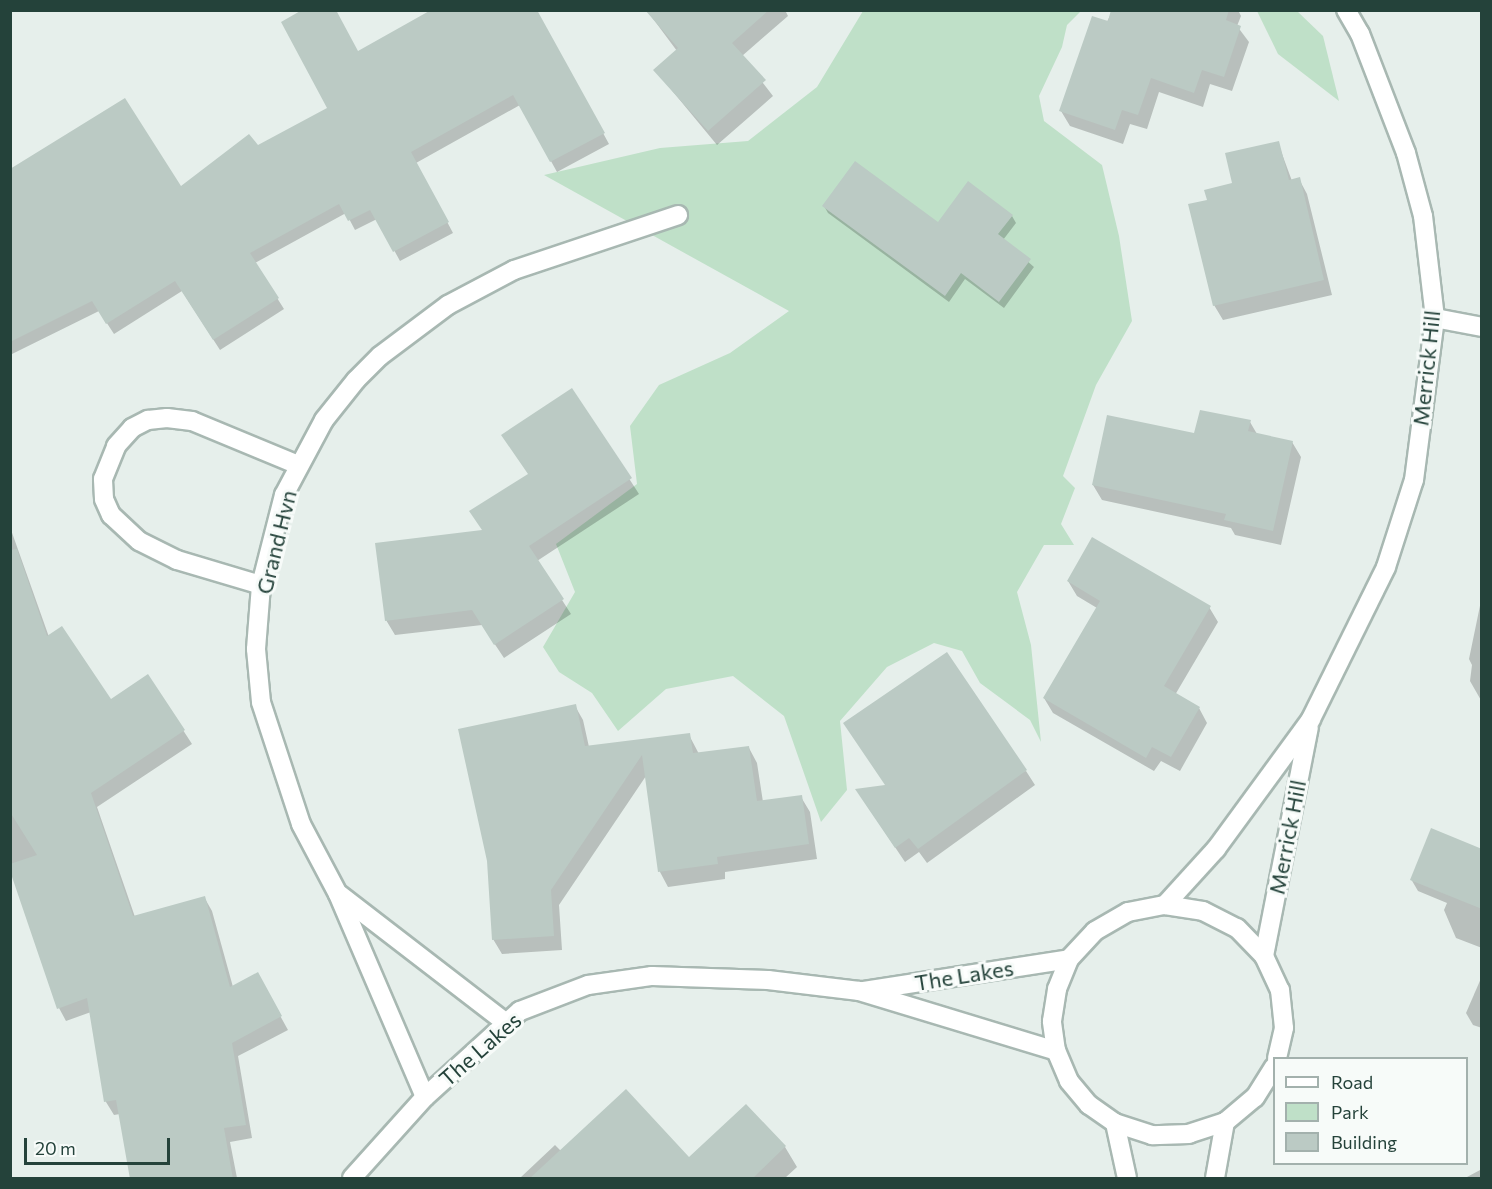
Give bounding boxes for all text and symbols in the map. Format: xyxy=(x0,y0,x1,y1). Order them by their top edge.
street label: Merrick Hill xyxy=(1407,309,1445,427)
street label: Grand Hvn xyxy=(250,487,302,597)
street label: Merrick Hill xyxy=(1263,777,1311,897)
street label: The Lakes xyxy=(913,954,1015,996)
street label: The Lakes xyxy=(434,1006,526,1092)
legend xyxy=(1273,1057,1468,1165)
text: Road xyxy=(1331,1071,1373,1093)
text: Park xyxy=(1331,1101,1369,1123)
scale bar xyxy=(27,1126,172,1164)
text: Building xyxy=(1331,1131,1397,1153)
text: 20 m xyxy=(35,1137,76,1159)

